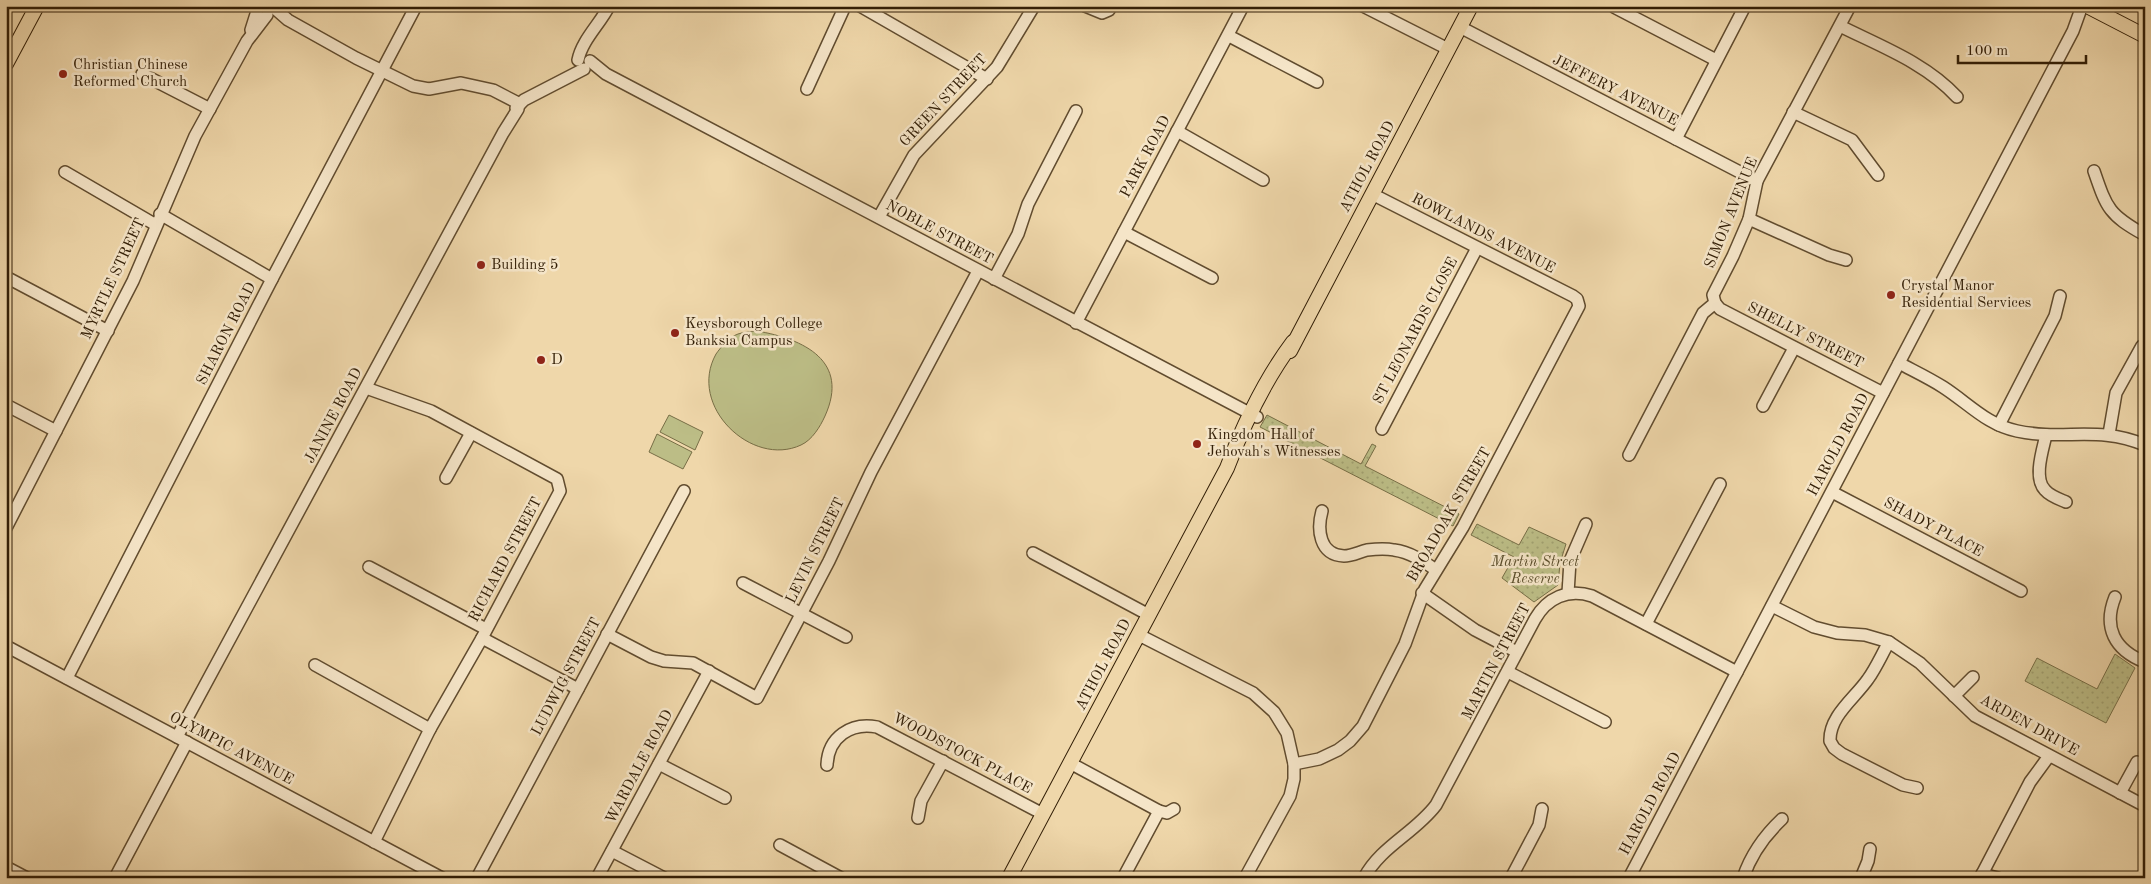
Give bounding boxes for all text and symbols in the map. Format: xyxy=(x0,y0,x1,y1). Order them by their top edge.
scale bar xyxy=(1958,32,2086,64)
text: 100 m xyxy=(1966,44,2008,59)
street label: GREEN STREET xyxy=(898,52,990,150)
street label: JEFFERY AVENUE xyxy=(1550,53,1680,129)
place label: Christian Chinese Reformed Church xyxy=(73,58,188,90)
marker: Christian Chinese Reformed Church xyxy=(57,68,69,80)
street label: PARK ROAD xyxy=(1118,114,1174,200)
street label: ATHOL ROAD xyxy=(1338,119,1398,215)
street label: SIMON AVENUE xyxy=(1703,155,1761,271)
street label: ROWLANDS AVENUE xyxy=(1409,191,1557,277)
street label: NOBLE STREET xyxy=(883,198,995,268)
street label: MYRTLE STREET xyxy=(79,216,149,342)
street label: ST LEONARDS CLOSE xyxy=(1371,255,1461,407)
place label: Building 5 xyxy=(491,258,558,273)
marker: Building 5 xyxy=(475,259,487,271)
place label: Crystal Manor Residential Services xyxy=(1901,279,2031,311)
street label: SHARON ROAD xyxy=(195,280,259,388)
marker: Crystal Manor Residential Services xyxy=(1885,289,1897,301)
street label: SHELLY STREET xyxy=(1745,300,1865,372)
place label: Keysborough College Banksia Campus xyxy=(685,317,822,349)
marker: Keysborough College Banksia Campus xyxy=(669,327,681,339)
place label: D xyxy=(551,353,563,368)
marker: D xyxy=(535,354,547,366)
street label: JANINE ROAD xyxy=(303,366,365,466)
street label: HAROLD ROAD xyxy=(1806,391,1872,499)
place label: Kingdom Hall of Jehovah's Witnesses xyxy=(1207,428,1340,460)
marker: Kingdom Hall of Jehovah's Witnesses xyxy=(1191,438,1203,450)
street label: BROADOAK STREET xyxy=(1405,445,1495,585)
street label: RICHARD STREET xyxy=(467,495,545,625)
street label: LEVIN STREET xyxy=(784,496,848,606)
street label: SHADY PLACE xyxy=(1881,496,1985,560)
park label: Martin Street Reserve xyxy=(1490,555,1579,587)
street label: MARTIN STREET xyxy=(1460,601,1534,723)
street label: LUDWIG STREET xyxy=(530,616,604,738)
street label: ATHOL ROAD xyxy=(1074,617,1134,713)
street label: ARDEN DRIVE xyxy=(1977,693,2081,759)
street label: WARDALE ROAD xyxy=(604,708,676,826)
street label: OLYMPIC AVENUE xyxy=(167,710,295,788)
street label: WOODSTOCK PLACE xyxy=(890,711,1034,797)
street label: HAROLD ROAD xyxy=(1618,750,1684,858)

